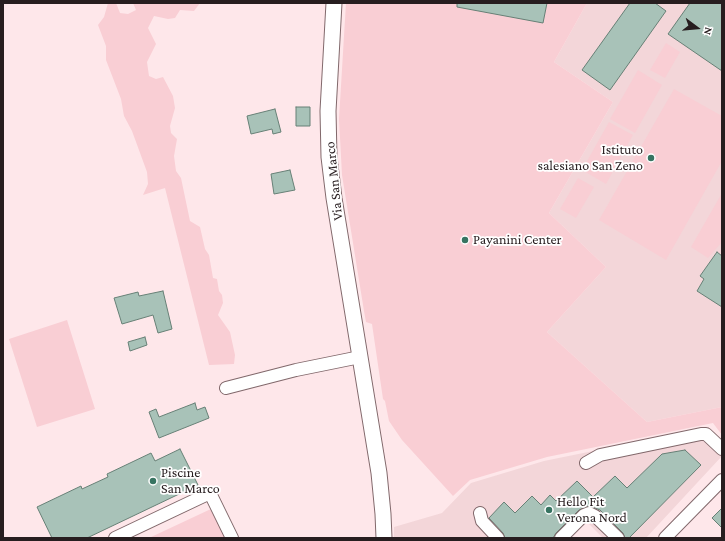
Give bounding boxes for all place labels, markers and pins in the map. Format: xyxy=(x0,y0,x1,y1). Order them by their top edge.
place label: Istituto salesiano San Zeno xyxy=(537,142,643,174)
marker: Istituto salesiano San Zeno xyxy=(646,153,656,163)
place label: Payanini Center xyxy=(473,232,562,248)
marker: Payanini Center xyxy=(460,235,470,245)
place label: Piscine San Marco xyxy=(161,465,220,498)
marker: Piscine San Marco xyxy=(148,476,158,486)
place label: Hello Fit Verona Nord xyxy=(557,494,627,526)
marker: Hello Fit Verona Nord xyxy=(544,505,554,515)

